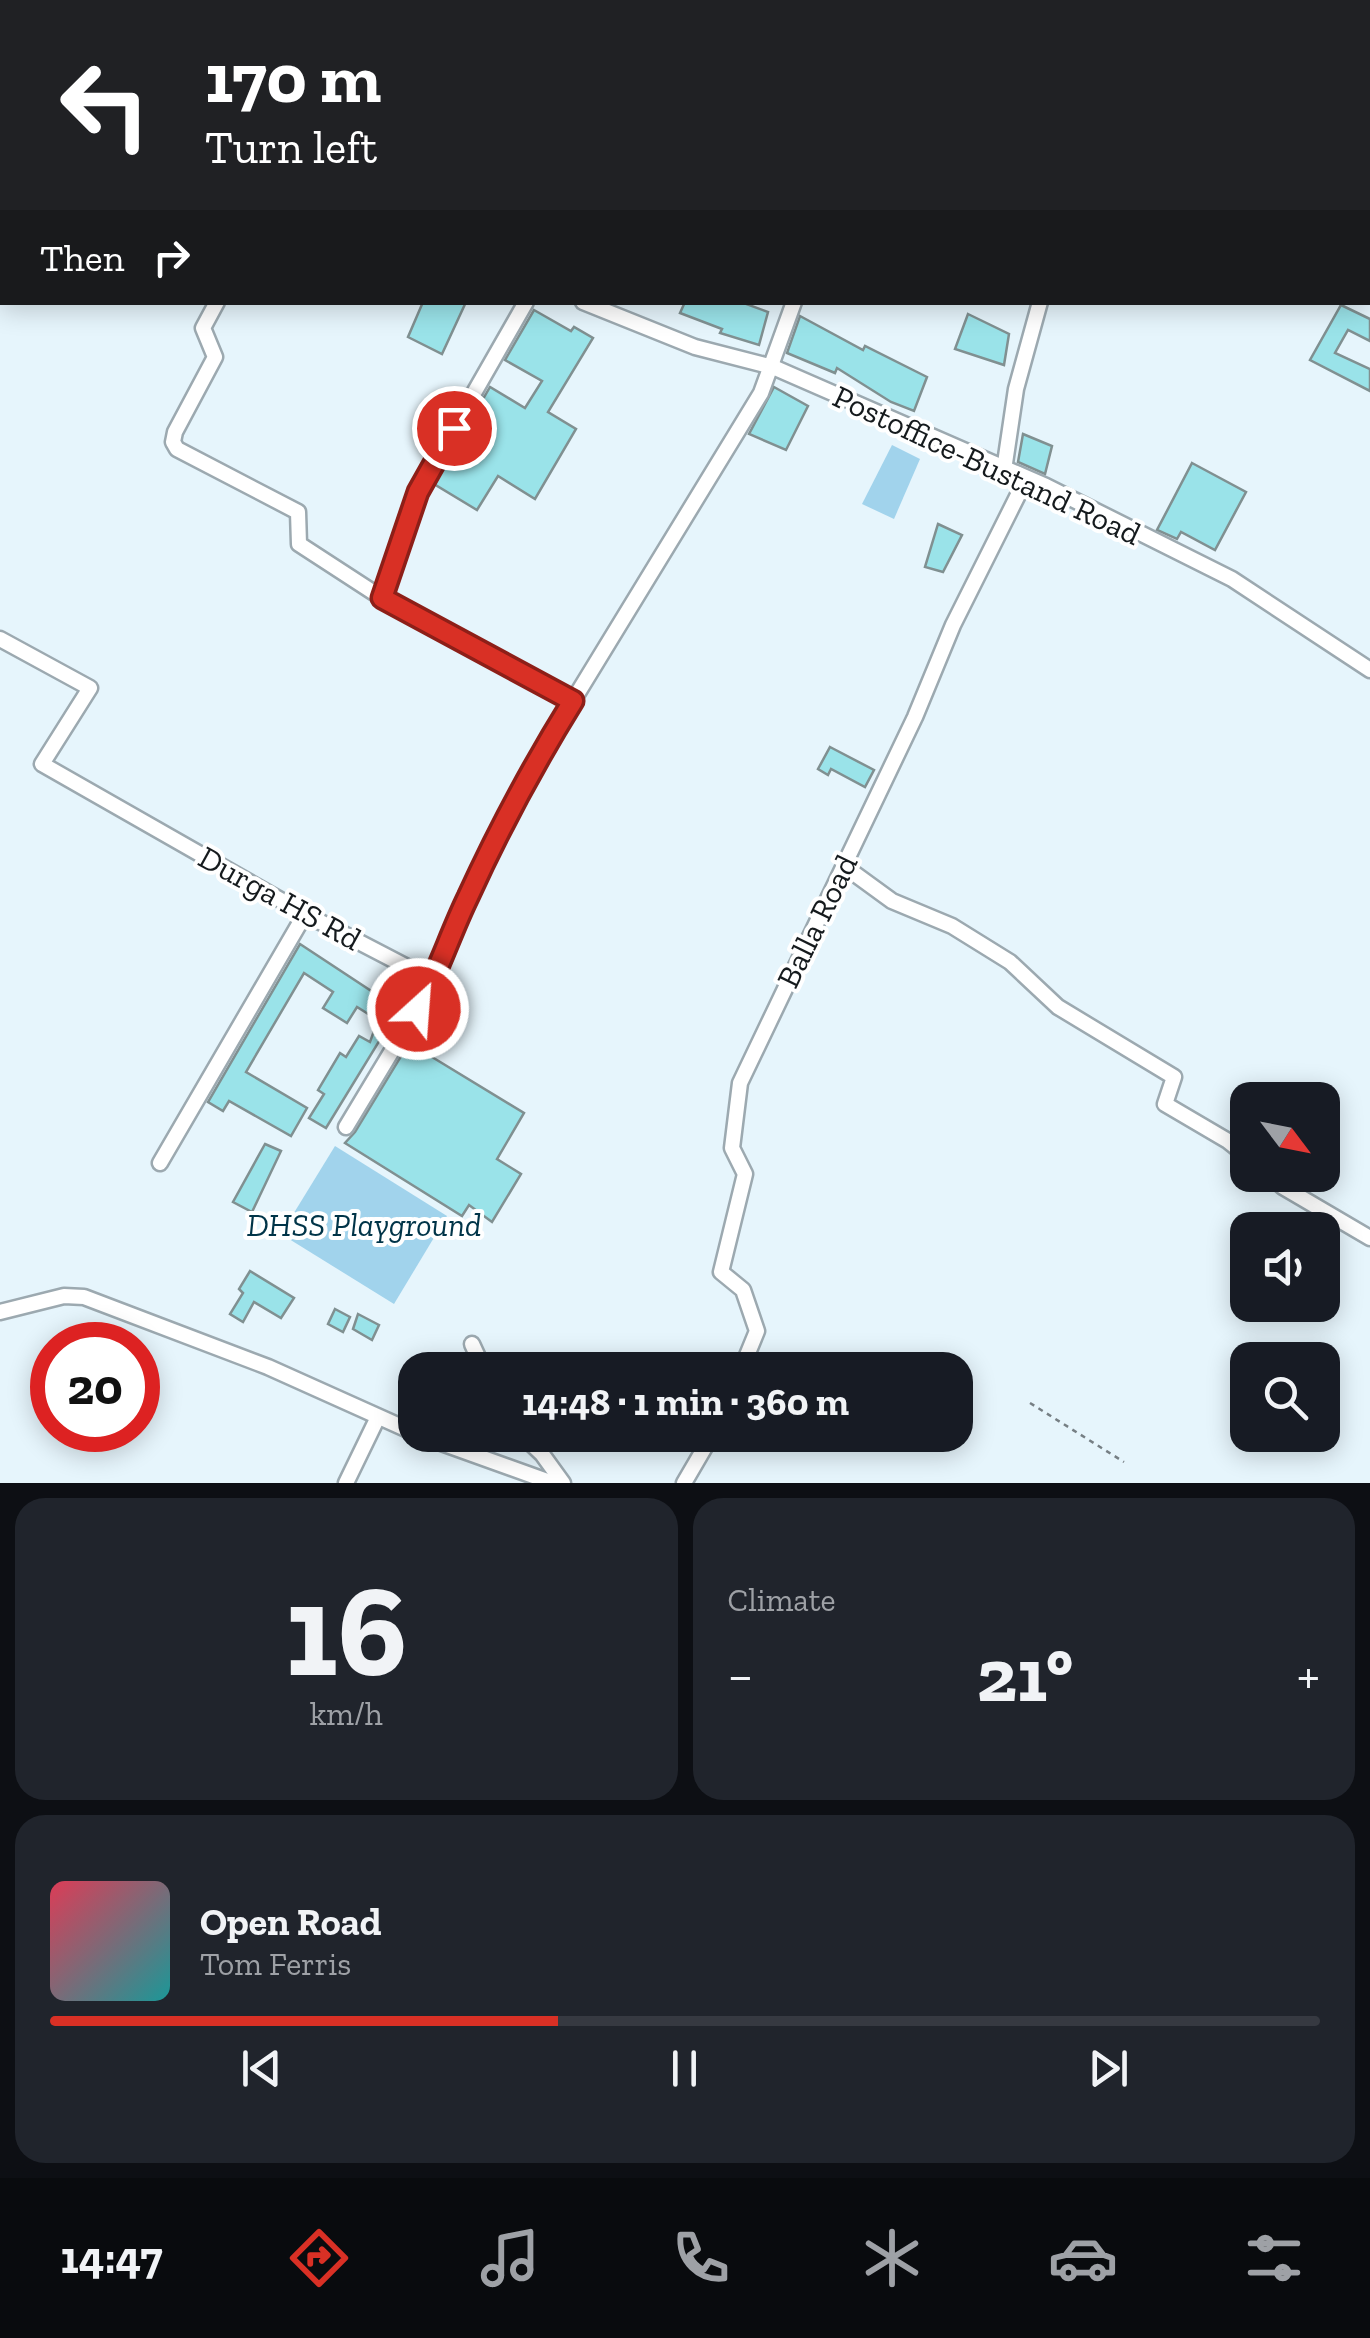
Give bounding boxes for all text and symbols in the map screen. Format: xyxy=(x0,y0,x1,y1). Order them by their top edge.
text: 170 m xyxy=(205,36,381,120)
icon: left xyxy=(40,40,170,170)
text: Turn left xyxy=(205,121,377,175)
icon: right xyxy=(144,230,199,285)
text: Then xyxy=(40,235,124,281)
street label: Postoffice-Bustand Road xyxy=(827,377,1147,553)
pin xyxy=(412,386,497,471)
icon: arrive xyxy=(427,401,482,456)
street label: Durga HS Rd xyxy=(192,838,368,958)
street label: Balla Road xyxy=(769,848,866,994)
position arrow xyxy=(366,957,470,1061)
north arrow xyxy=(1230,1082,1340,1192)
map controls xyxy=(1230,1082,1340,1452)
park label: DHSS Playground xyxy=(247,1206,481,1244)
button: sound xyxy=(1230,1212,1340,1322)
speed limit sign: 20 xyxy=(30,1322,160,1452)
button: search xyxy=(1230,1342,1340,1452)
text: 14:48 · 1 min · 360 m xyxy=(522,1379,849,1425)
text: 16 xyxy=(285,1552,407,1708)
text: Climate xyxy=(728,1581,836,1619)
text: 21° xyxy=(977,1630,1073,1720)
text: − xyxy=(728,1642,753,1708)
text: + xyxy=(1297,1642,1320,1708)
text: km/h xyxy=(310,1695,383,1733)
text: Open Road xyxy=(200,1899,382,1945)
text: Tom Ferris xyxy=(200,1945,351,1983)
icon: previous xyxy=(234,2041,289,2096)
icon: pause xyxy=(657,2041,712,2096)
icon: next xyxy=(1081,2041,1136,2096)
icon: directions xyxy=(284,2223,354,2293)
icon: music xyxy=(475,2223,545,2293)
icon: phone xyxy=(666,2223,736,2293)
icon: climate xyxy=(857,2223,927,2293)
icon: car xyxy=(1048,2223,1118,2293)
icon: filters xyxy=(1239,2223,1309,2293)
text: 14:47 xyxy=(61,2231,163,2285)

